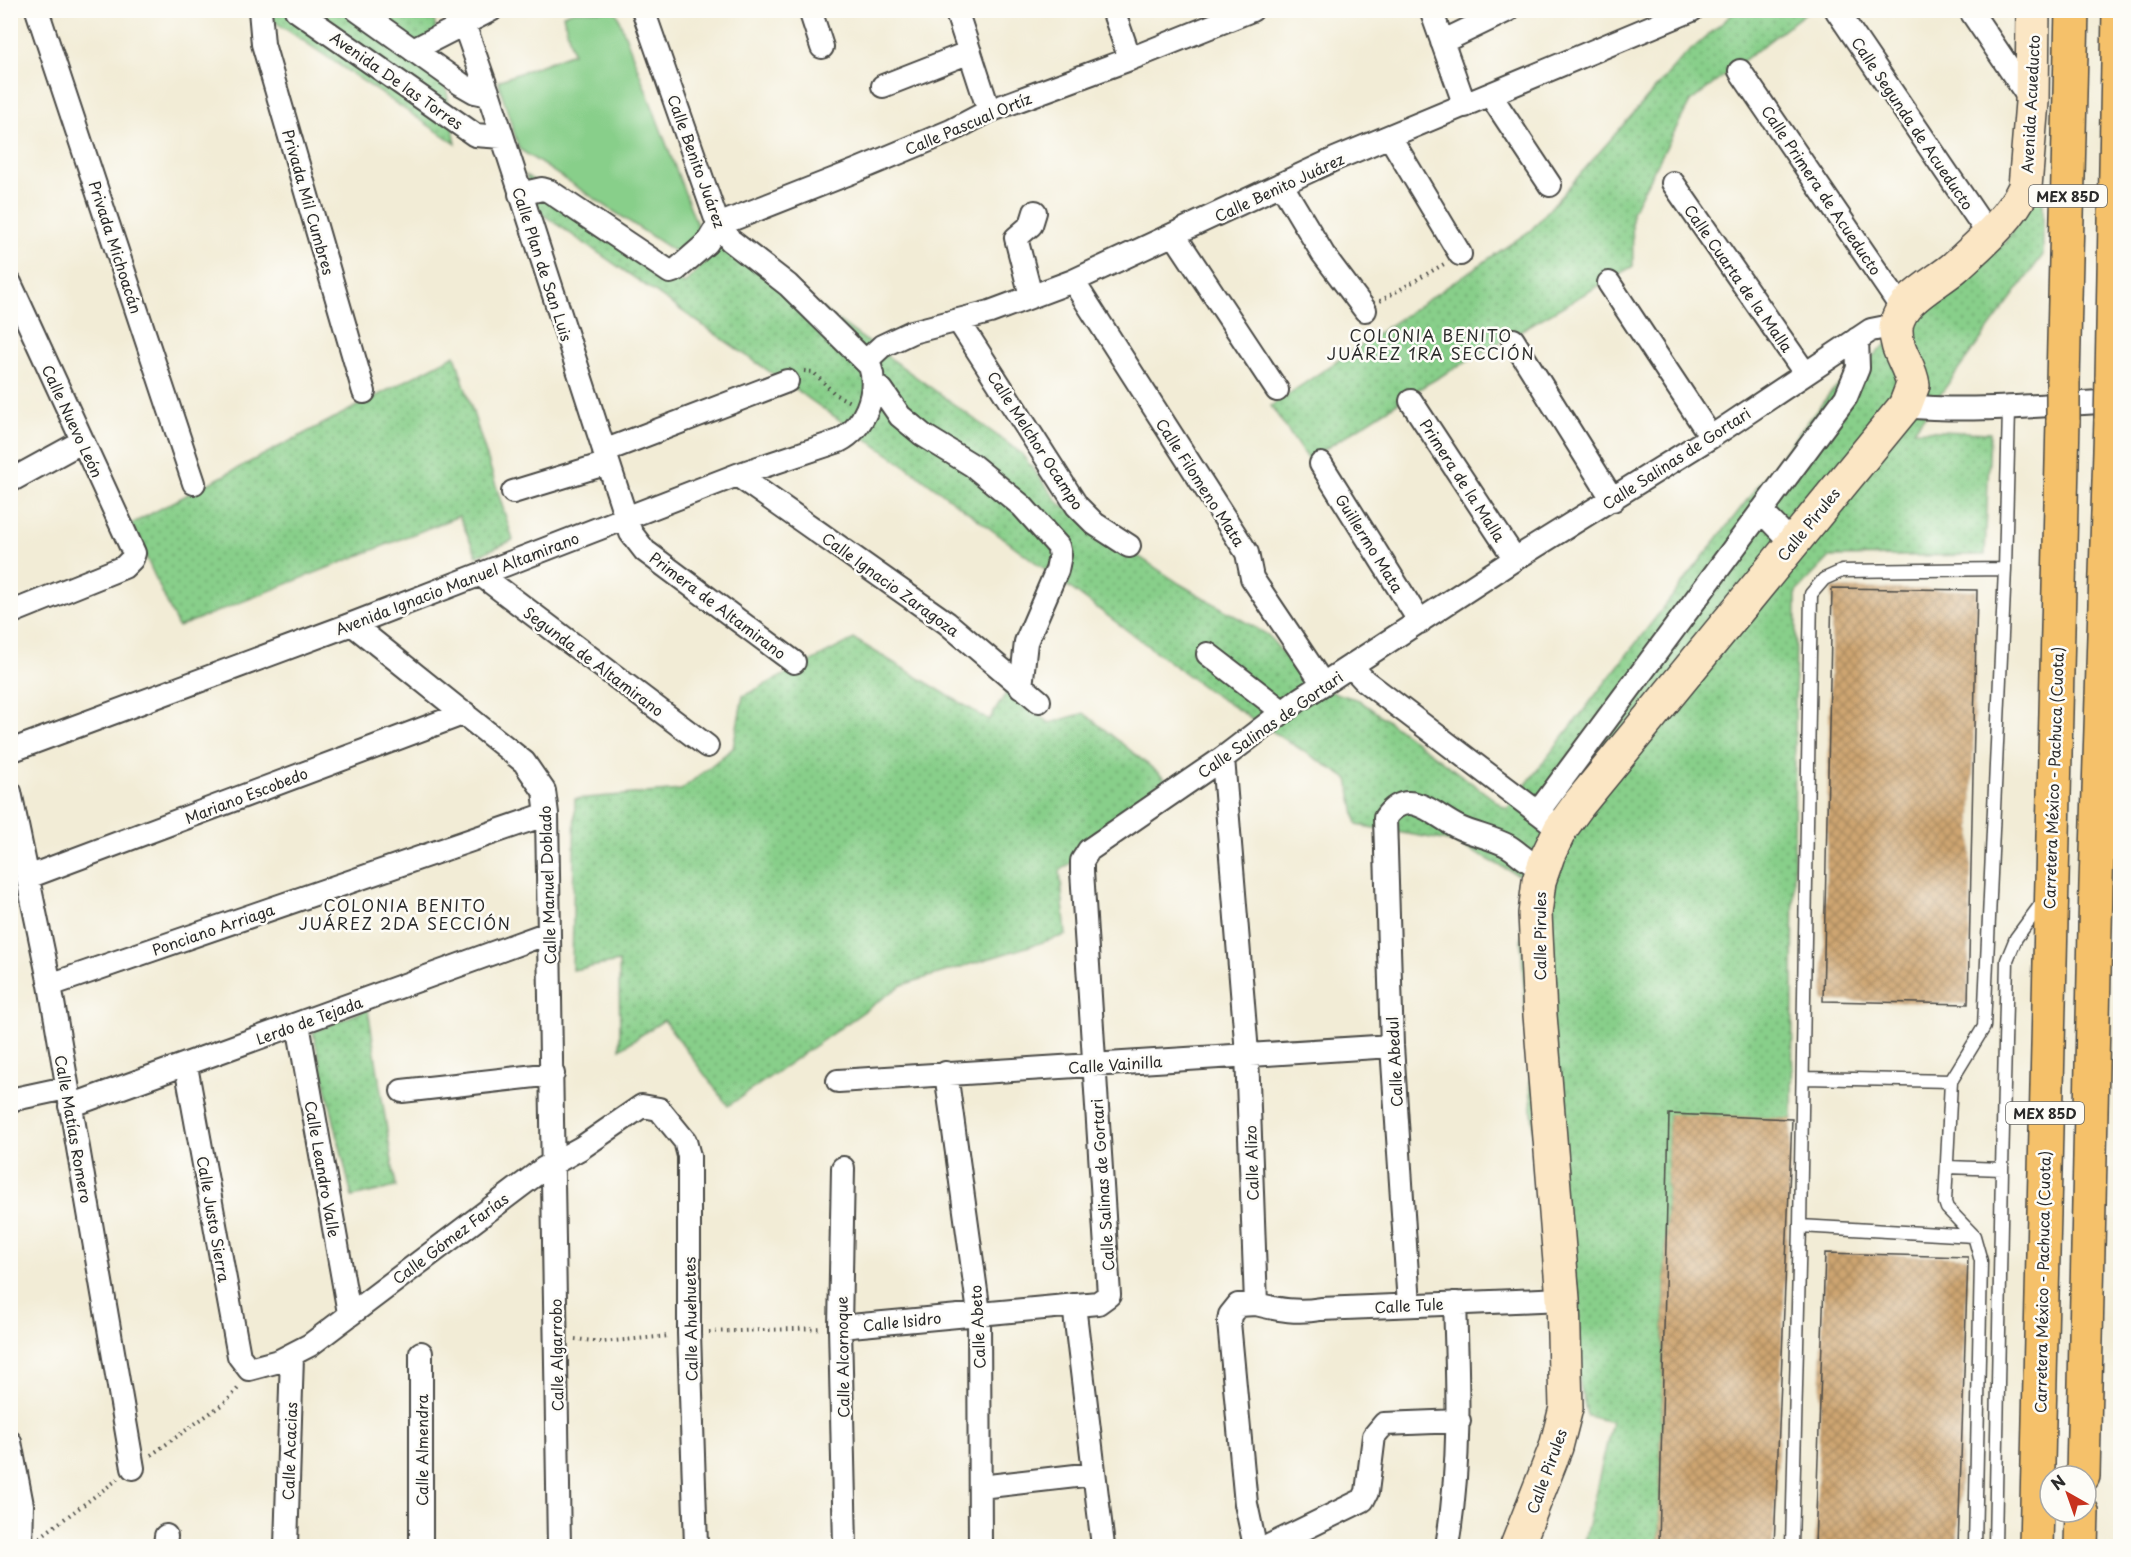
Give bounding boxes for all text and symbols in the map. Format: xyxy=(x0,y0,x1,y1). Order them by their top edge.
street label: Avenida De las Torres xyxy=(326,25,468,135)
street label: Calle Segunda de Acueducto xyxy=(1846,32,1980,214)
street label: Avenida Acueducto xyxy=(2015,34,2045,174)
street label: Calle Pascual Ortíz xyxy=(901,86,1035,160)
street label: Calle Benito Juárez xyxy=(662,91,732,231)
street label: Calle Primera de Acueducto xyxy=(1756,101,1888,279)
street label: Privada Mil Cumbres xyxy=(277,127,341,278)
street label: Calle Benito Juárez xyxy=(1211,147,1347,227)
street label: Privada Michoacán xyxy=(84,178,148,316)
street label: Calle Plan de San Luis xyxy=(507,184,579,344)
road number: MEX 85D xyxy=(2029,185,2107,207)
street label: Calle Cuarta de la Malla xyxy=(1679,199,1799,357)
district label: COLONIA BENITO JUÁREZ 1RA SECCIÓN xyxy=(1327,323,1535,365)
street label: Calle Nuevo León xyxy=(37,361,109,481)
street label: Calle Melchor Ocampo xyxy=(982,366,1090,514)
street label: Calle Salinas de Gortari xyxy=(1597,401,1755,515)
street label: Calle Filomeno Mata xyxy=(1151,413,1251,551)
street label: Primera de la Malla xyxy=(1415,414,1512,547)
street label: Calle Pirules xyxy=(1771,482,1845,566)
street label: Guillermo Mata xyxy=(1330,489,1410,597)
street label: Avenida Ignacio Manuel Altamirano xyxy=(332,526,582,640)
street label: Calle Ignacio Zaragoza xyxy=(818,526,965,642)
street label: Primera de Altamirano xyxy=(645,546,791,664)
street label: Segunda de Altamirano xyxy=(519,601,669,721)
street label: Carretera México - Pachuca (Cuota) xyxy=(2037,646,2069,910)
street label: Calle Salinas de Gortari xyxy=(1193,665,1347,783)
street label: Mariano Escobedo xyxy=(181,761,311,829)
street label: Calle Manuel Doblado xyxy=(533,805,561,965)
street label: Calle Pirules xyxy=(1528,891,1551,980)
district label: COLONIA BENITO JUÁREZ 2DA SECCIÓN xyxy=(298,893,512,935)
street label: Ponciano Arriaga xyxy=(149,897,278,961)
street label: Lerdo de Tejada xyxy=(252,990,366,1050)
street label: Calle Abedul xyxy=(1380,1016,1408,1108)
street label: Calle Vainilla xyxy=(1067,1049,1164,1079)
street label: Calle Matías Romero xyxy=(50,1053,98,1205)
street label: Calle Salinas de Gortari xyxy=(1084,1098,1120,1272)
street label: Calle Leandro Valle xyxy=(300,1099,346,1239)
road number: MEX 85D xyxy=(2006,1102,2084,1124)
street label: Calle Alizo xyxy=(1238,1125,1264,1201)
street label: Carretera México - Pachuca (Cuota) xyxy=(2028,1151,2056,1413)
street label: Calle Justo Sierra xyxy=(192,1154,237,1284)
street label: Calle Gómez Farías xyxy=(387,1187,513,1289)
street label: Calle Ahuehuetes xyxy=(677,1256,703,1382)
street label: Calle Abeto xyxy=(963,1284,991,1370)
street label: Calle Tule xyxy=(1374,1292,1444,1318)
street label: Calle Alcornoque xyxy=(829,1296,855,1418)
street label: Calle Algarrobo xyxy=(544,1298,568,1412)
street label: Calle Isidro xyxy=(862,1305,942,1337)
street label: Calle Almendra xyxy=(410,1393,433,1506)
street label: Calle Acacias xyxy=(276,1401,302,1501)
street label: Calle Pirules xyxy=(1520,1425,1572,1517)
north arrow xyxy=(2038,1464,2098,1524)
text: N xyxy=(2045,1468,2070,1495)

